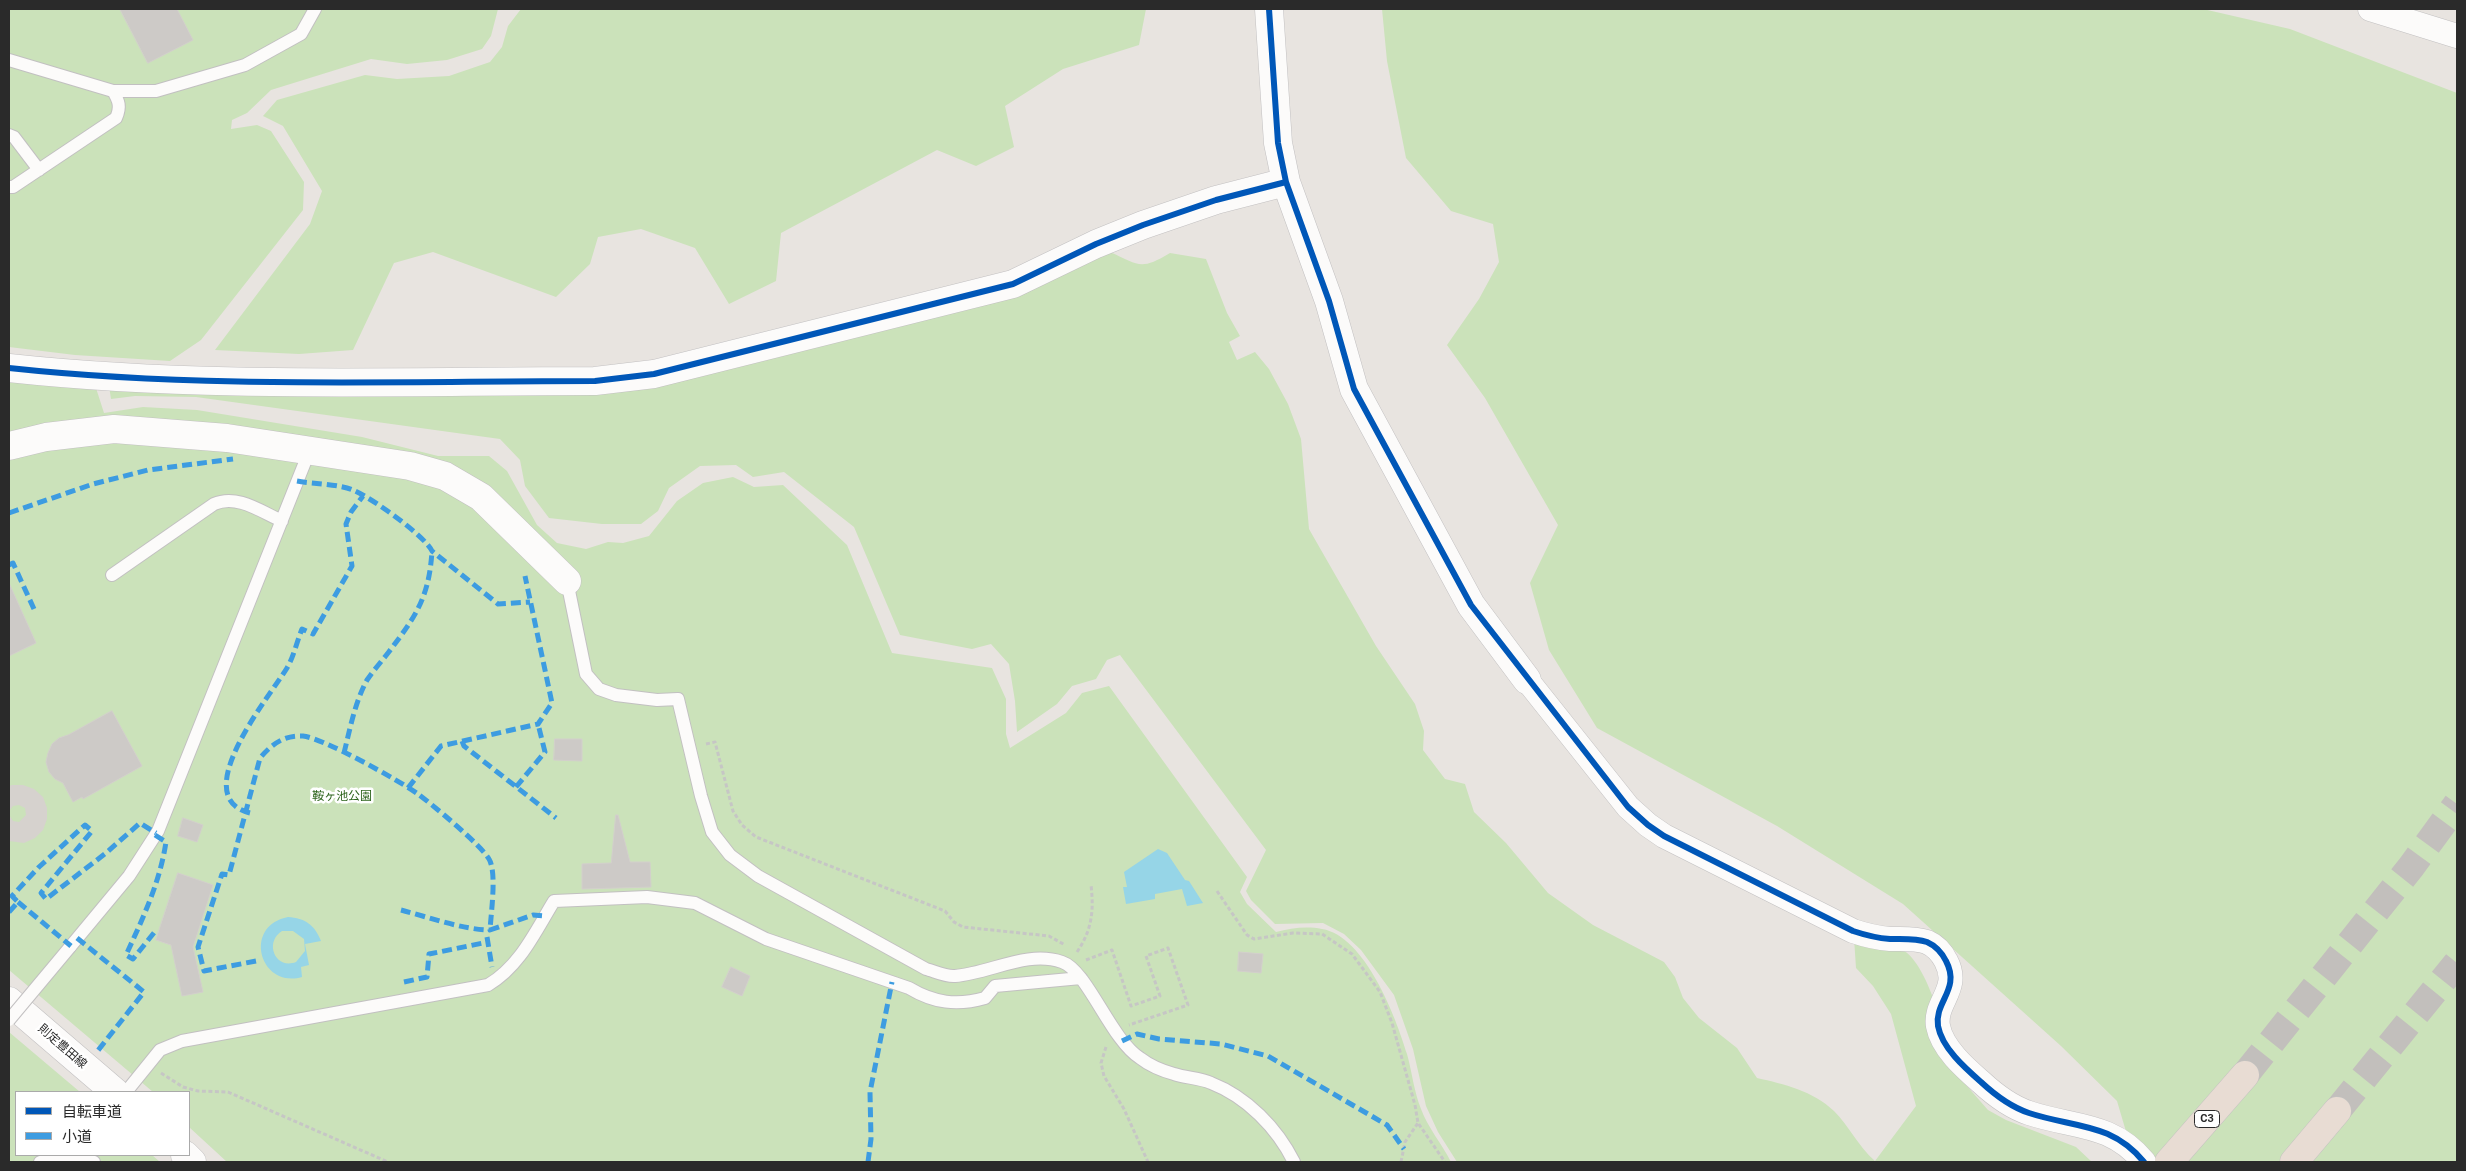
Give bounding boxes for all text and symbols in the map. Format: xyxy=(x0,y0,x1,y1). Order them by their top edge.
park label: 鞍ヶ池公園 xyxy=(312,790,372,804)
street label: 則定豊田線 xyxy=(35,1022,89,1072)
legend xyxy=(15,1091,190,1156)
text: 自転車道 xyxy=(62,1103,122,1121)
road number: C3 xyxy=(2194,1110,2220,1128)
text: 小道 xyxy=(62,1128,92,1146)

